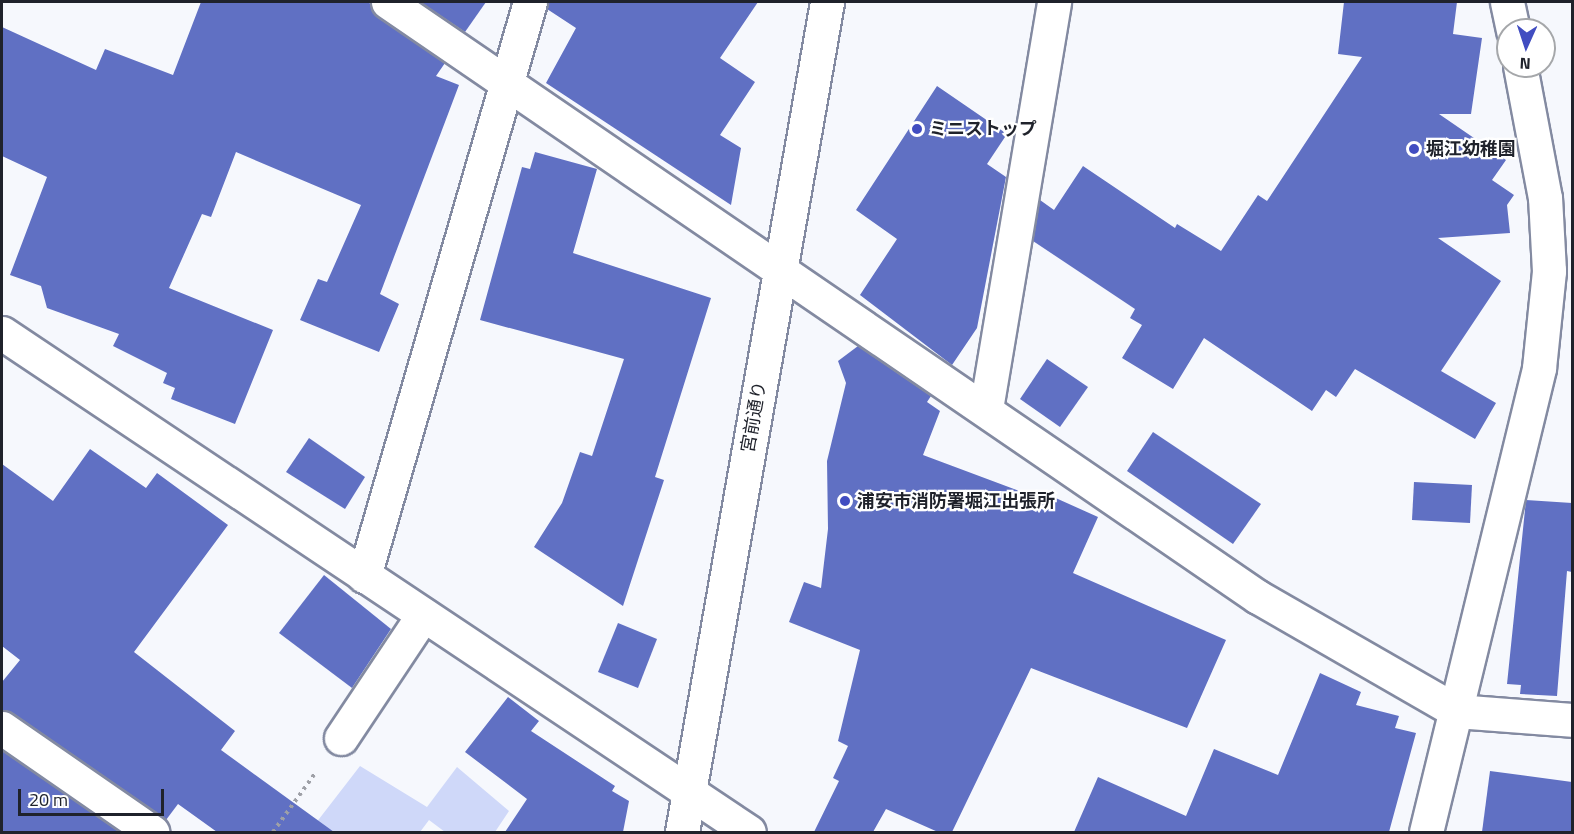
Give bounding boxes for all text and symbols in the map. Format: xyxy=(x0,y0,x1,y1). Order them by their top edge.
north arrow xyxy=(1496,18,1556,78)
text: N xyxy=(1519,52,1531,76)
place label: ミニストップ xyxy=(929,118,1037,140)
marker: ミニストップ xyxy=(910,122,924,136)
place label: 堀江幼稚園 xyxy=(1426,138,1516,160)
marker: 堀江幼稚園 xyxy=(1407,142,1421,156)
street label: 宮前通り xyxy=(737,380,771,454)
place label: 浦安市消防署堀江出張所 xyxy=(857,490,1055,512)
marker: 浦安市消防署堀江出張所 xyxy=(838,494,852,508)
scale bar xyxy=(21,777,166,815)
text: 20 m xyxy=(29,786,68,813)

